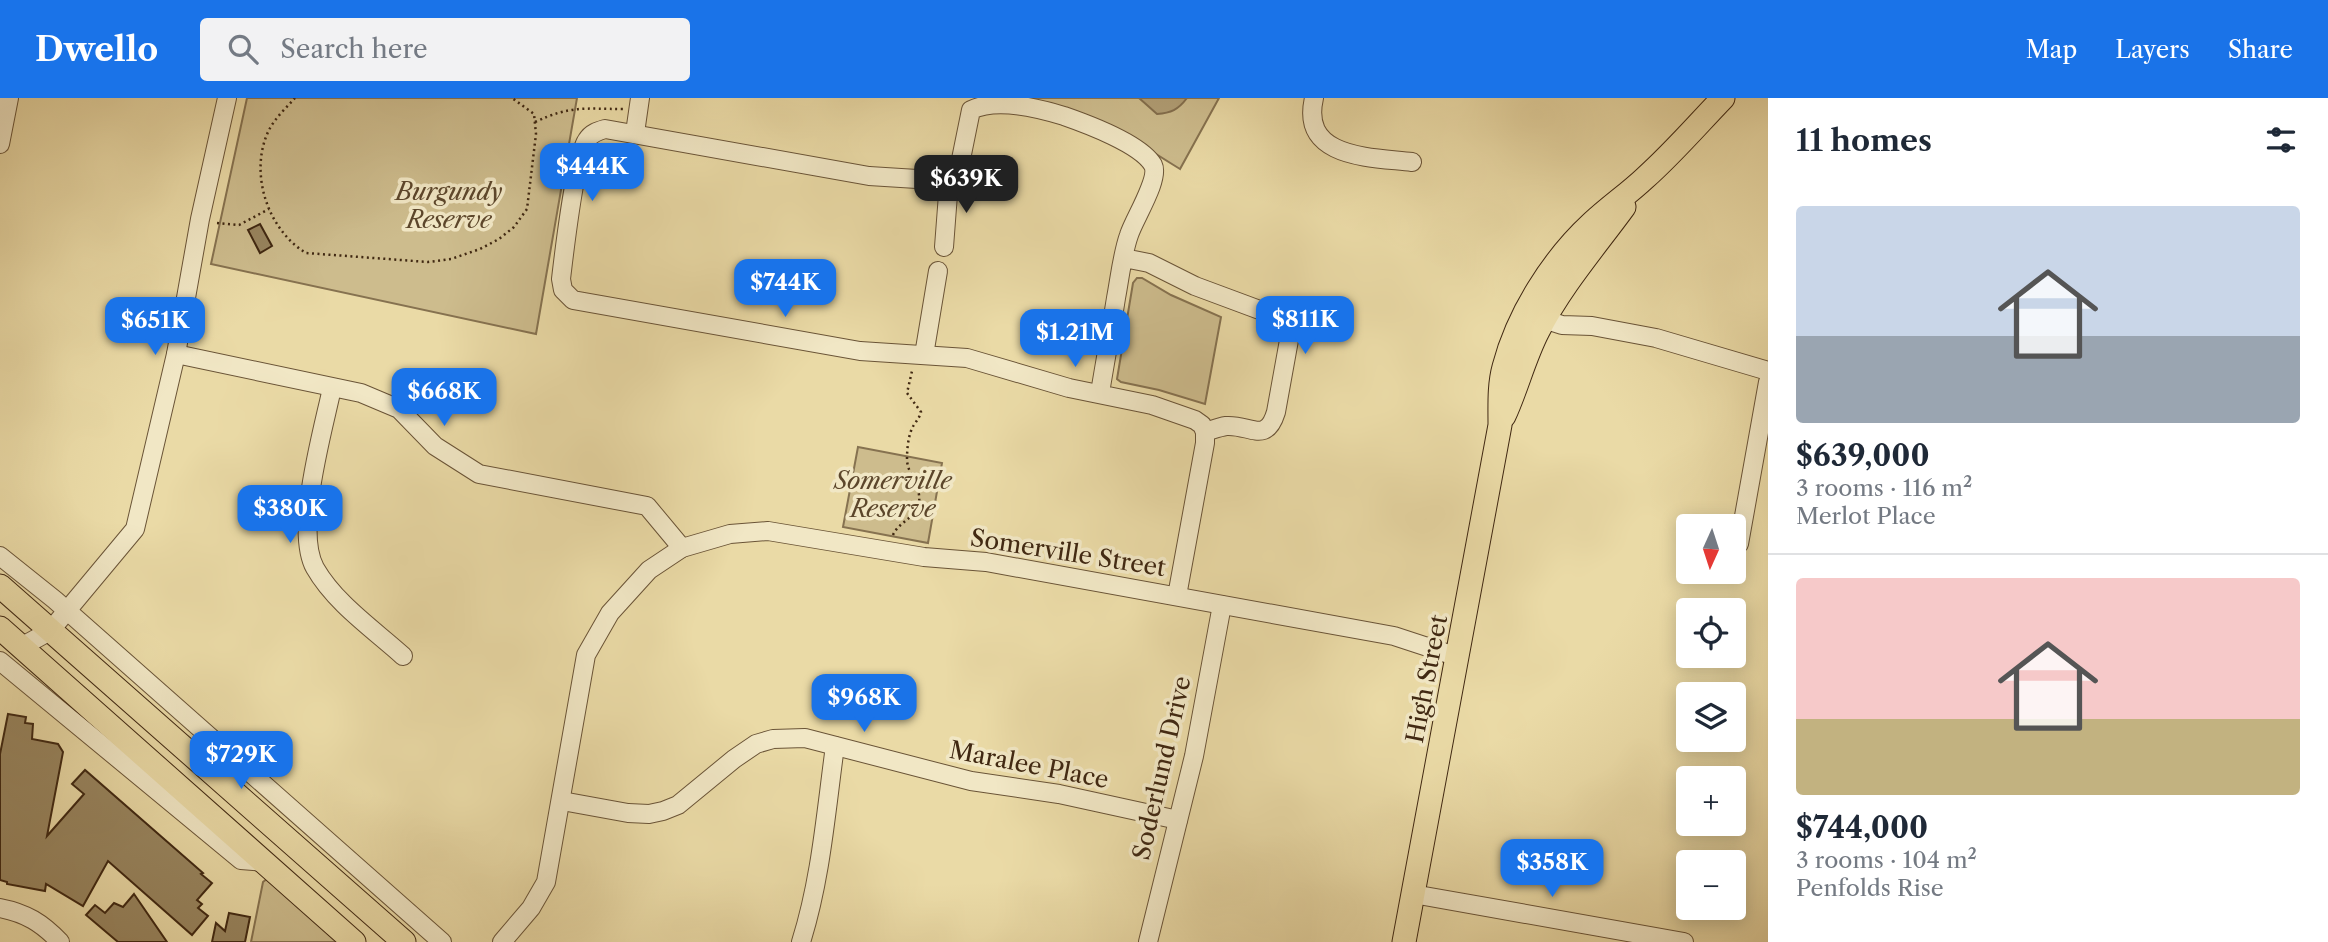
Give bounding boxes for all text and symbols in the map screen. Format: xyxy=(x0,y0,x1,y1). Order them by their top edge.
search box xyxy=(200,18,690,81)
text: Dwello xyxy=(35,29,158,70)
icon: search xyxy=(224,30,262,68)
text: Search here xyxy=(280,33,428,65)
text: Map xyxy=(2026,35,2077,64)
text: Layers xyxy=(2115,35,2190,64)
text: Share xyxy=(2228,35,2293,64)
icon: filters xyxy=(2262,121,2300,159)
text: 11 homes xyxy=(1796,122,1932,159)
pin: $444K xyxy=(543,144,641,203)
text: $444K xyxy=(556,152,628,180)
pin: $639K xyxy=(917,156,1015,215)
text: $639K xyxy=(930,164,1002,192)
park label: Burgundy Reserve xyxy=(393,177,503,234)
icon: home xyxy=(1985,251,2111,377)
pin: $744K xyxy=(736,260,834,319)
text: $744K xyxy=(750,268,820,296)
pin: $811K xyxy=(1256,296,1354,356)
pin: $651K xyxy=(106,298,204,357)
text: $811K xyxy=(1272,305,1338,333)
text: $651K xyxy=(121,306,189,334)
pin: $1.21M xyxy=(1018,310,1132,369)
text: $1.21M xyxy=(1036,318,1114,346)
pin: $668K xyxy=(395,368,493,428)
text: $668K xyxy=(408,377,480,405)
text: $639,000 xyxy=(1796,437,1930,474)
park label: Somerville Reserve xyxy=(832,466,953,523)
text: 3 rooms · 116 m² xyxy=(1796,474,1972,502)
pin: $380K xyxy=(241,486,339,545)
text: $380K xyxy=(253,494,327,522)
text: Merlot Place xyxy=(1796,502,1936,530)
north arrow xyxy=(1676,514,1746,584)
map controls xyxy=(1676,514,1746,920)
street label: Somerville Street xyxy=(968,523,1168,582)
button: locate xyxy=(1676,598,1746,668)
street label: High Street xyxy=(1400,612,1453,745)
icon: home xyxy=(1985,623,2111,749)
street label: Soderlund Drive xyxy=(1126,673,1197,863)
pin: $968K xyxy=(815,674,913,734)
button: layers xyxy=(1676,682,1746,752)
text: $968K xyxy=(828,683,900,711)
pin: $729K xyxy=(192,732,290,791)
street label: Maralee Place xyxy=(947,735,1111,794)
text: $729K xyxy=(206,740,276,768)
button: + xyxy=(1676,766,1746,836)
text: $744,000 xyxy=(1796,809,1928,846)
pin: $358K xyxy=(1503,840,1601,899)
text: 3 rooms · 104 m² xyxy=(1796,846,1977,874)
text: $358K xyxy=(1516,848,1588,876)
button: − xyxy=(1676,850,1746,920)
text: Penfolds Rise xyxy=(1796,874,1944,902)

